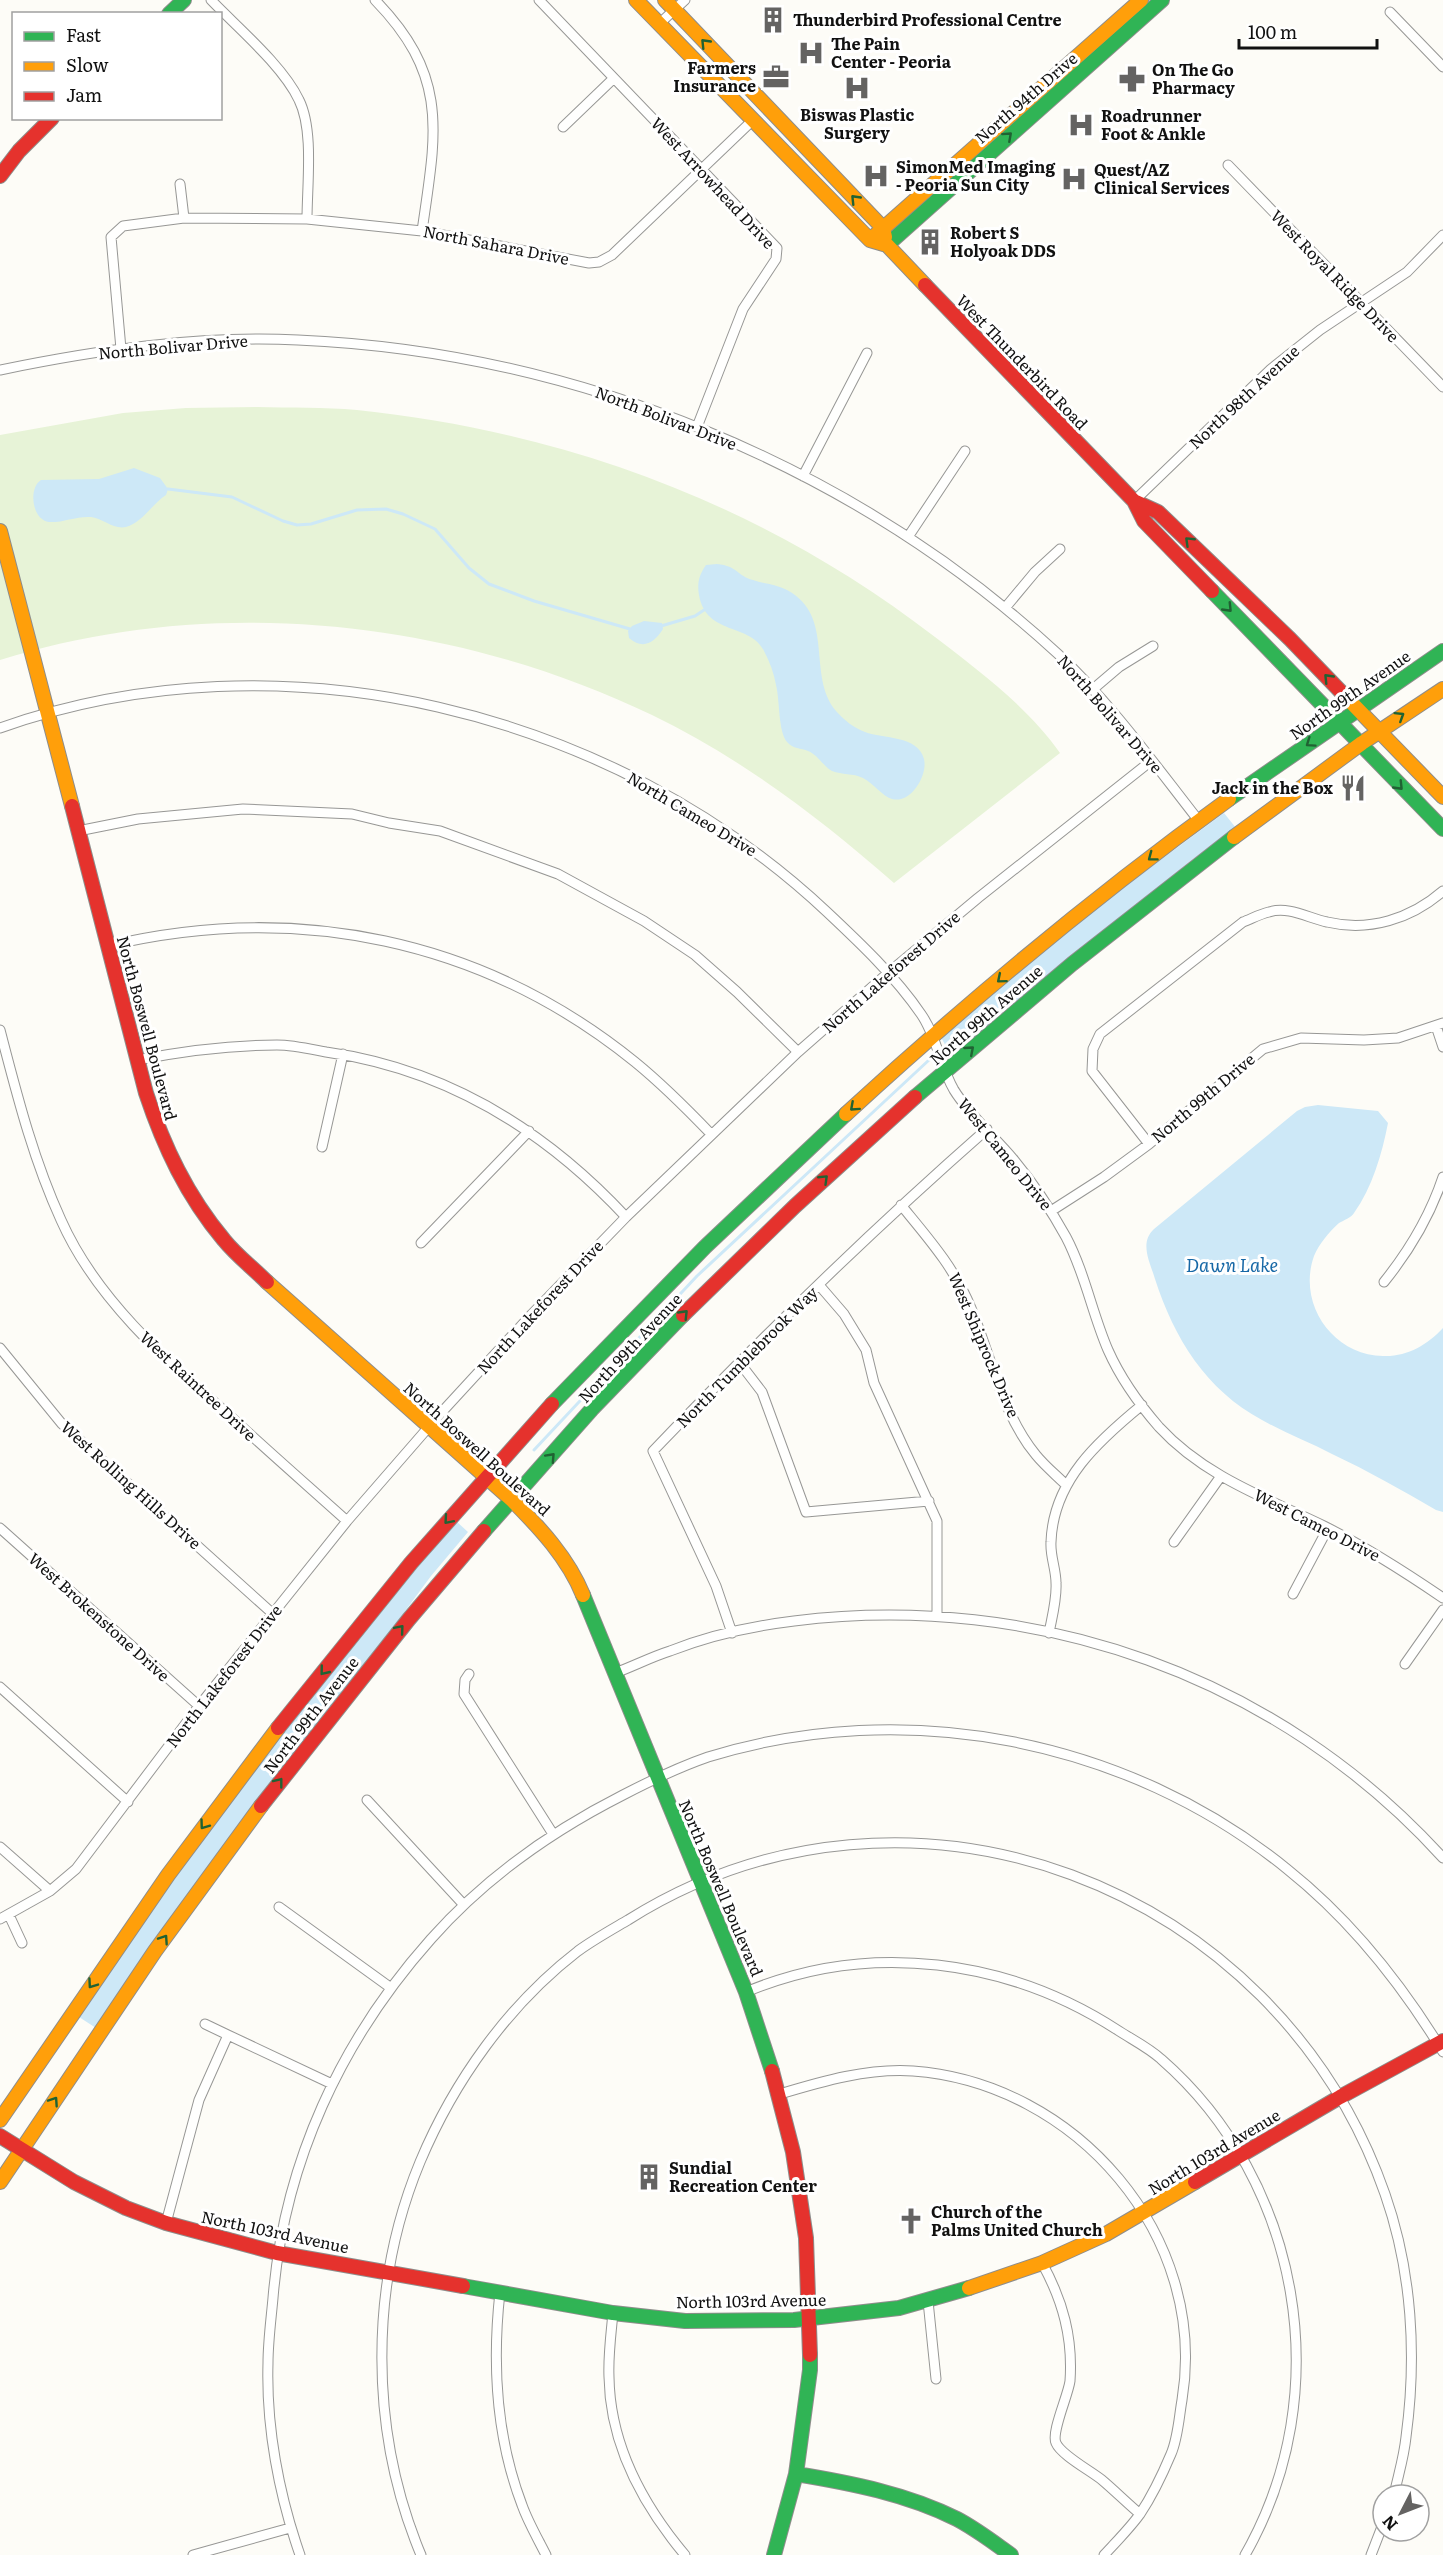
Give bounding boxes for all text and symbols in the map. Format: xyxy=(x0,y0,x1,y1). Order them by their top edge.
building icon: Thunderbird Professional Centre xyxy=(758,5,788,35)
place label: Thunderbird Professional Centre xyxy=(793,7,1062,31)
legend xyxy=(12,12,222,120)
scale bar xyxy=(1239,12,1377,50)
text: 100 m xyxy=(1248,18,1297,45)
text: Fast xyxy=(66,21,102,48)
place label: The Pain Center - Peoria xyxy=(831,31,952,73)
hospital icon: The Pain Center - Peoria xyxy=(796,38,826,68)
one-way arrow xyxy=(702,39,713,50)
street label: North 94th Drive xyxy=(969,46,1082,149)
text: Slow xyxy=(66,51,109,78)
place label: Farmers Insurance xyxy=(673,55,756,97)
place label: On The Go Pharmacy xyxy=(1152,57,1235,99)
office icon: Farmers Insurance xyxy=(761,62,791,92)
pharmacy icon: On The Go Pharmacy xyxy=(1117,64,1147,94)
hospital icon: Biswas Plastic Surgery xyxy=(842,73,872,103)
text: Jam xyxy=(66,81,102,108)
place label: Biswas Plastic Surgery xyxy=(800,102,914,144)
place label: Roadrunner Foot & Ankle xyxy=(1101,103,1206,145)
hospital icon: Roadrunner Foot & Ankle xyxy=(1066,110,1096,140)
street label: West Arrowhead Drive xyxy=(646,111,781,253)
one-way arrow xyxy=(1001,132,1012,143)
place label: SimonMed Imaging - Peoria Sun City xyxy=(896,154,1055,196)
place label: Quest/AZ Clinical Services xyxy=(1094,157,1229,199)
hospital icon: SimonMed Imaging - Peoria Sun City xyxy=(861,161,891,191)
hospital icon: Quest/AZ Clinical Services xyxy=(1059,164,1089,194)
one-way arrow xyxy=(851,195,862,205)
street label: West Royal Ridge Drive xyxy=(1266,204,1406,347)
street label: North Sahara Drive xyxy=(421,218,571,270)
place label: Robert S Holyoak DDS xyxy=(950,220,1056,262)
building icon: Robert S Holyoak DDS xyxy=(915,227,945,257)
street label: West Thunderbird Road xyxy=(952,288,1094,435)
street label: North Bolivar Drive xyxy=(97,328,249,364)
street label: North 98th Avenue xyxy=(1183,339,1304,454)
street label: North Bolivar Drive xyxy=(592,379,741,455)
one-way arrow xyxy=(1185,538,1196,549)
one-way arrow xyxy=(1220,600,1231,611)
street label: North 99th Avenue xyxy=(1284,643,1415,745)
street label: North Bolivar Drive xyxy=(1052,649,1169,778)
one-way arrow xyxy=(1324,674,1335,685)
one-way arrow xyxy=(1394,713,1405,724)
one-way arrow xyxy=(1306,736,1317,747)
street label: North Cameo Drive xyxy=(623,765,762,861)
restaurant icon: Jack in the Box xyxy=(1338,773,1368,803)
place label: Jack in the Box xyxy=(1212,775,1333,799)
one-way arrow xyxy=(1392,779,1403,790)
one-way arrow xyxy=(1148,849,1159,860)
street label: North Lakeforest Drive xyxy=(816,905,965,1038)
street label: North Boswell Boulevard xyxy=(112,933,184,1123)
street label: North 99th Avenue xyxy=(924,958,1047,1070)
one-way arrow xyxy=(997,972,1008,983)
one-way arrow xyxy=(963,1046,974,1057)
street label: North 99th Drive xyxy=(1145,1047,1259,1148)
street label: West Cameo Drive xyxy=(953,1092,1059,1215)
one-way arrow xyxy=(850,1100,860,1111)
one-way arrow xyxy=(817,1175,828,1186)
street label: North Lakeforest Drive xyxy=(471,1234,608,1379)
water label: Dawn Lake xyxy=(1186,1251,1278,1278)
street label: West Shiprock Drive xyxy=(943,1268,1026,1421)
street label: North Tumblebrook Way xyxy=(670,1280,823,1432)
street label: North 99th Avenue xyxy=(572,1287,687,1408)
one-way arrow xyxy=(677,1311,688,1321)
street label: West Raintree Drive xyxy=(135,1325,262,1446)
street label: North Boswell Boulevard xyxy=(399,1376,557,1521)
street label: West Rolling Hills Drive xyxy=(56,1415,207,1554)
one-way arrow xyxy=(544,1453,555,1464)
street label: West Cameo Drive xyxy=(1250,1482,1385,1566)
one-way arrow xyxy=(444,1513,455,1524)
street label: West Brokenstone Drive xyxy=(24,1546,176,1686)
street label: North Lakeforest Drive xyxy=(160,1599,287,1752)
one-way arrow xyxy=(393,1625,404,1636)
street label: North 99th Avenue xyxy=(257,1651,364,1778)
one-way arrow xyxy=(320,1664,331,1675)
one-way arrow xyxy=(272,1778,283,1789)
street label: North Boswell Boulevard xyxy=(674,1795,770,1980)
one-way arrow xyxy=(201,1818,212,1829)
one-way arrow xyxy=(157,1935,168,1946)
one-way arrow xyxy=(88,1978,99,1989)
one-way arrow xyxy=(47,2096,58,2107)
street label: North 103rd Avenue xyxy=(1143,2102,1284,2200)
place label: Sundial Recreation Center xyxy=(669,2155,817,2197)
building icon: Sundial Recreation Center xyxy=(634,2162,664,2192)
place label: Church of the Palms United Church xyxy=(931,2199,1103,2241)
street label: North 103rd Avenue xyxy=(199,2204,351,2258)
church icon: Church of the Palms United Church xyxy=(896,2206,926,2236)
street label: North 103rd Avenue xyxy=(676,2287,826,2313)
north arrow xyxy=(1371,2483,1431,2543)
text: N xyxy=(1376,2511,1403,2537)

